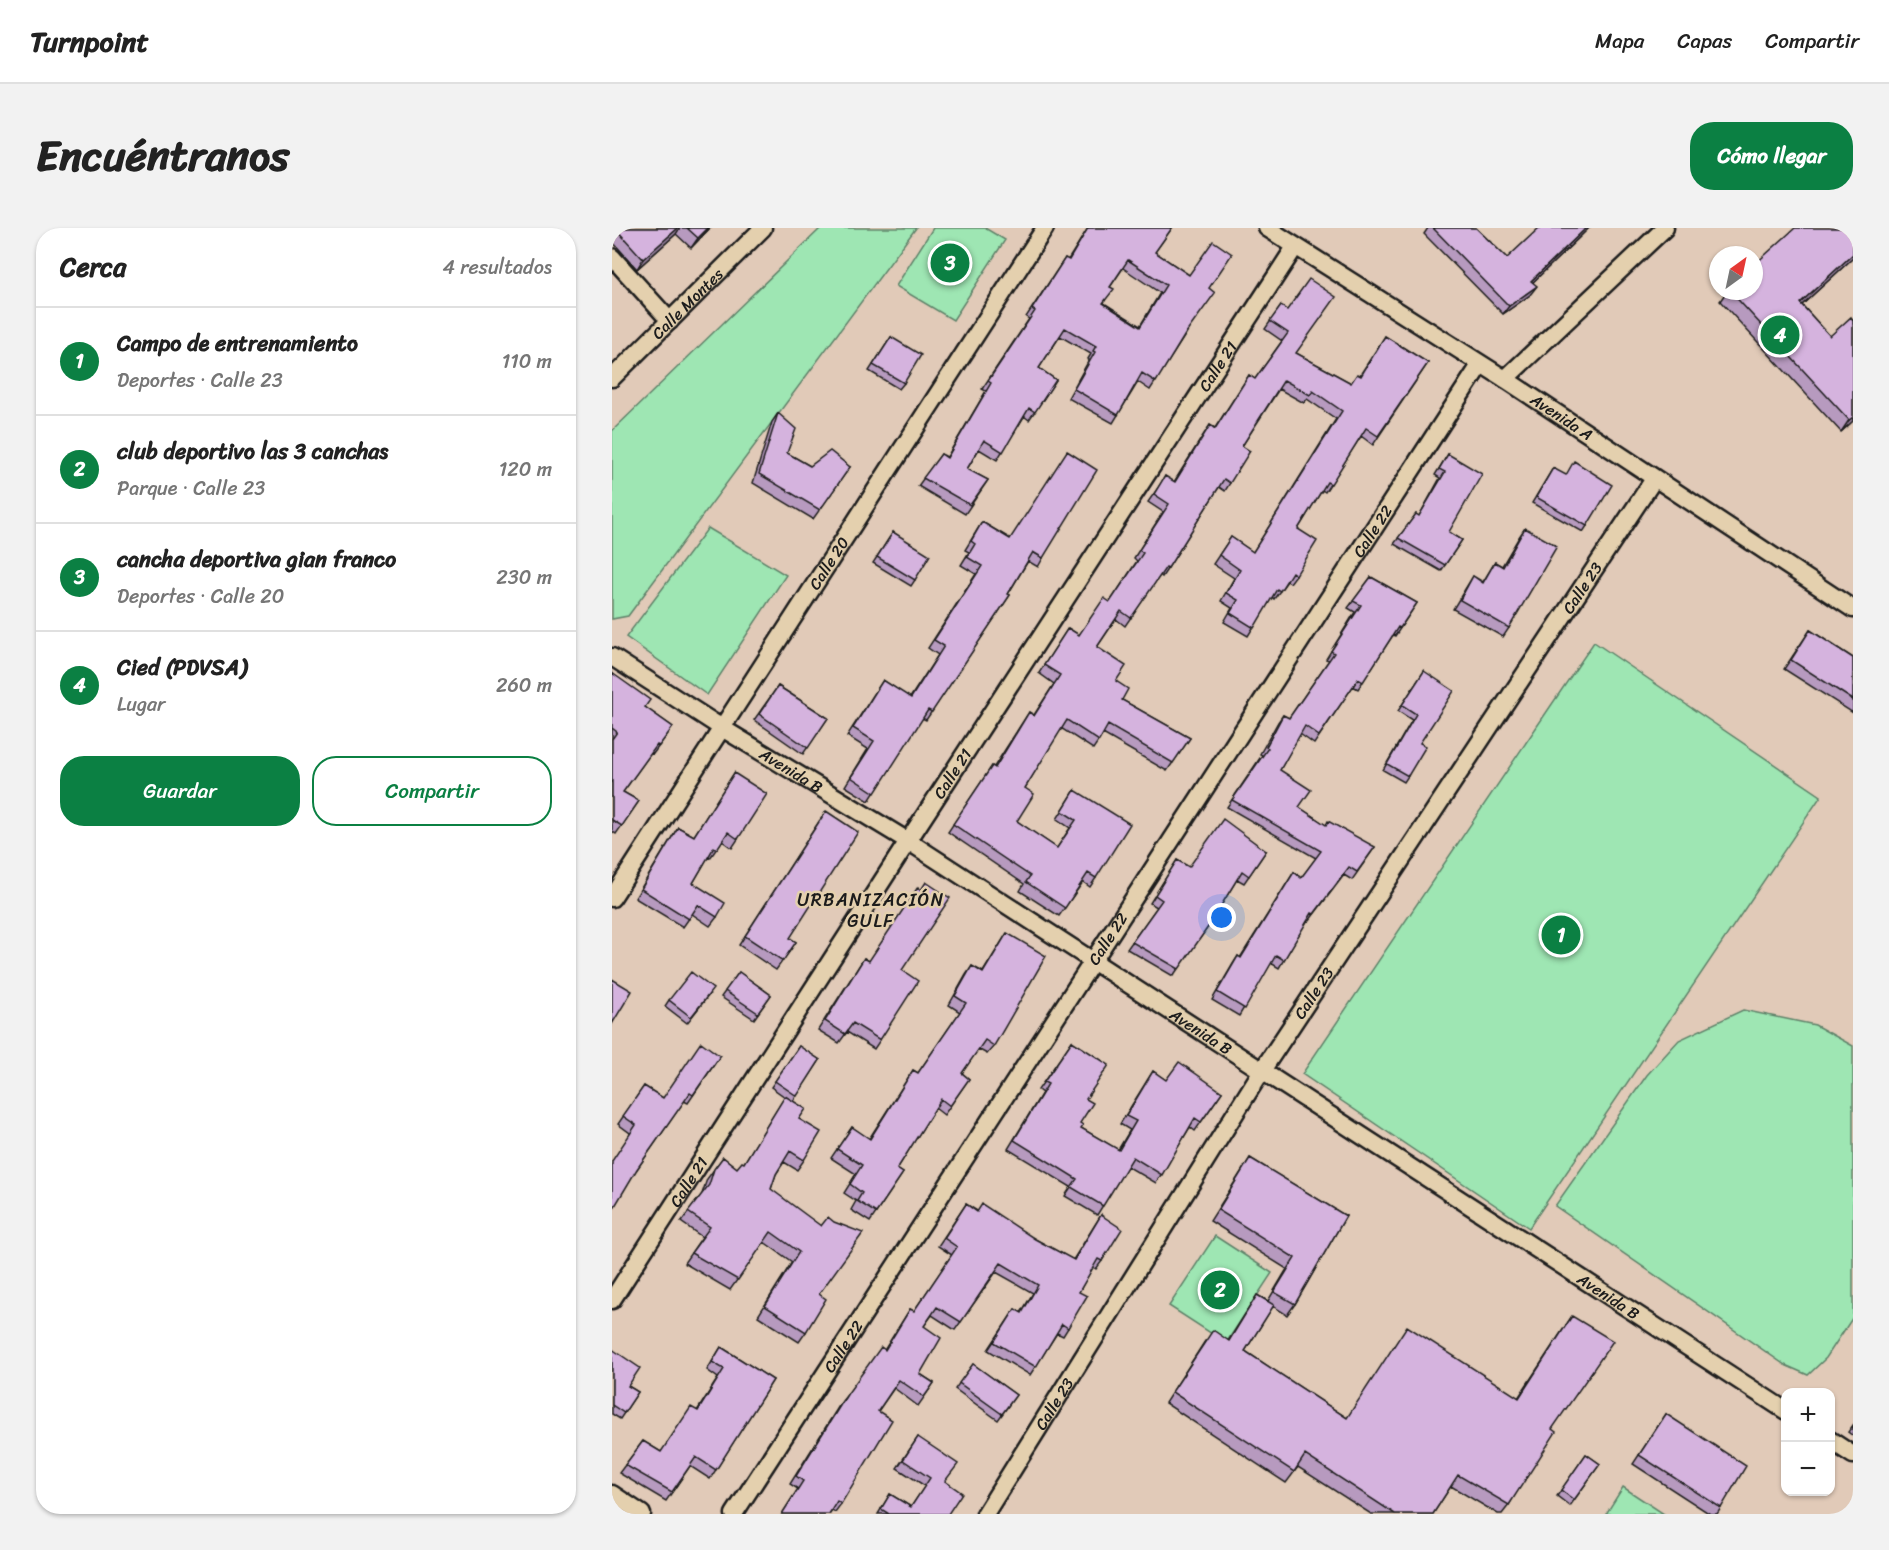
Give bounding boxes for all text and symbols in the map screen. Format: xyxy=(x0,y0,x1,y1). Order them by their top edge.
text: Turnpoint xyxy=(30,17,149,66)
text: Mapa xyxy=(1595,22,1644,60)
text: Capas xyxy=(1677,22,1732,60)
text: Compartir xyxy=(1765,22,1859,60)
text: Encuéntranos xyxy=(36,119,289,193)
button: Cómo llegar xyxy=(1690,122,1853,190)
pin: 3 xyxy=(930,240,970,285)
text: Cerca xyxy=(60,244,126,290)
north arrow xyxy=(1709,246,1763,300)
text: 4 resultados xyxy=(443,250,552,285)
street label: Calle Montes xyxy=(644,260,731,346)
pin: 4 xyxy=(1760,312,1800,358)
text: Campo de entrenamiento xyxy=(117,324,358,363)
street label: Calle 21 xyxy=(1190,335,1245,397)
text: 1 xyxy=(75,344,84,379)
text: 110 m xyxy=(502,344,552,379)
text: Deportes · Calle 23 xyxy=(117,363,283,398)
street label: Avenida A xyxy=(1524,385,1599,448)
text: club deportivo las 3 canchas xyxy=(117,432,388,471)
text: 2 xyxy=(74,452,85,487)
text: 120 m xyxy=(499,452,552,487)
text: Parque · Calle 23 xyxy=(117,471,265,506)
street label: Calle 22 xyxy=(1344,499,1400,563)
street label: Calle 20 xyxy=(800,530,857,596)
text: cancha deportiva gian franco xyxy=(117,540,396,579)
street label: Calle 23 xyxy=(1554,556,1610,620)
text: 3 xyxy=(74,560,85,595)
text: 230 m xyxy=(496,560,552,595)
text: Deportes · Calle 20 xyxy=(117,579,284,614)
text: Cied (PDVSA) xyxy=(117,648,247,687)
text: 4 xyxy=(73,668,86,703)
text: 260 m xyxy=(496,668,552,703)
text: Lugar xyxy=(117,687,165,722)
street label: Avenida B xyxy=(753,739,829,801)
street label: Calle 21 xyxy=(925,742,980,805)
button: Guardar xyxy=(60,756,300,826)
button: Compartir xyxy=(312,756,552,826)
district label: URBANIZACIÓN GULF xyxy=(797,884,945,937)
your location xyxy=(1207,903,1236,932)
street label: Calle 22 xyxy=(1080,906,1136,971)
pin: 1 xyxy=(1542,912,1580,958)
street label: Calle 23 xyxy=(1285,961,1342,1025)
street label: Avenida B xyxy=(1163,1000,1238,1062)
street label: Calle 21 xyxy=(661,1150,716,1213)
street label: Avenida B xyxy=(1571,1264,1646,1327)
pin: 2 xyxy=(1200,1268,1240,1312)
street label: Calle 22 xyxy=(815,1314,871,1378)
street label: Calle 23 xyxy=(1026,1371,1082,1436)
map controls xyxy=(1781,1388,1835,1496)
button: + xyxy=(1781,1388,1835,1442)
button: − xyxy=(1781,1442,1835,1496)

